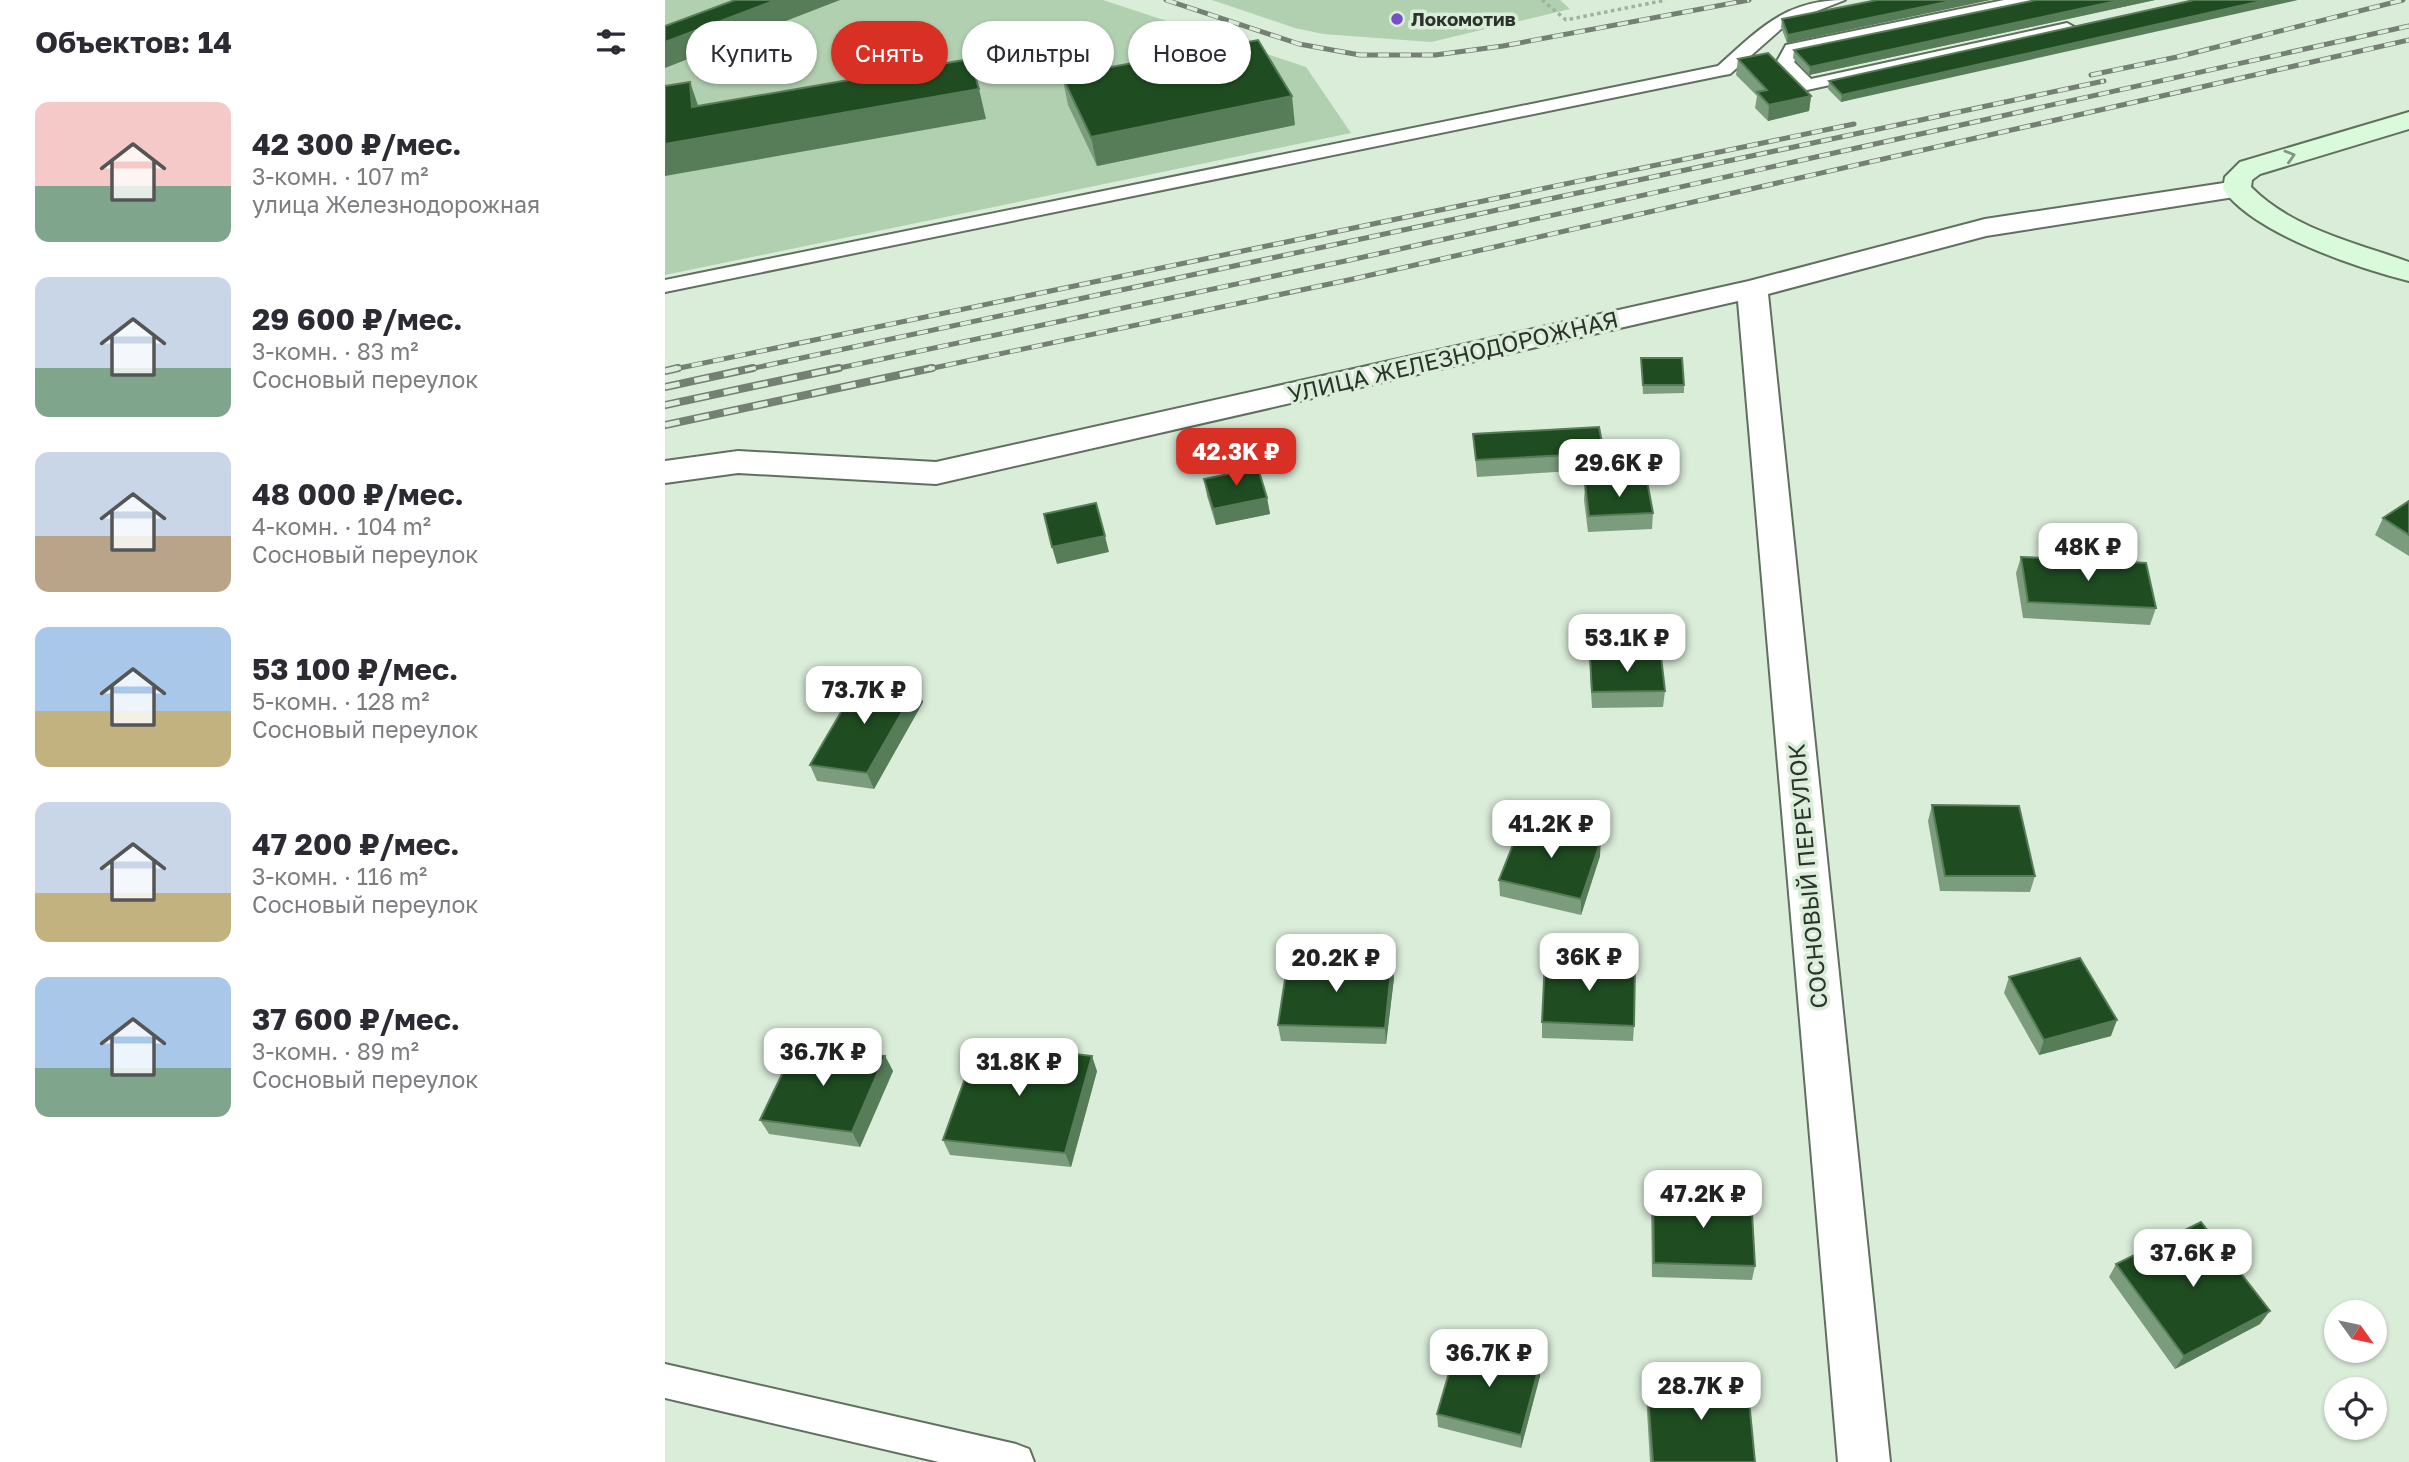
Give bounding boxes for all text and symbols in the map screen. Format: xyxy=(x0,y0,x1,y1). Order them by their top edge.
place label: Локомотив xyxy=(1411,7,1516,30)
marker: Локомотив xyxy=(1389,11,1405,27)
chip: Купить xyxy=(686,21,817,84)
chip: Снять xyxy=(831,21,948,84)
chip: Фильтры xyxy=(962,21,1114,84)
chip: Новое xyxy=(1128,21,1251,84)
icon: filters xyxy=(592,23,630,61)
text: Объектов: 14 xyxy=(35,24,232,60)
text: 42 300 ₽/мес. xyxy=(252,126,462,162)
icon: home xyxy=(91,130,175,214)
one-way arrow xyxy=(2284,149,2296,164)
text: 3-комн. · 107 m² xyxy=(252,162,429,190)
text: улица Железнодорожная xyxy=(252,190,540,218)
text: 29 600 ₽/мес. xyxy=(252,301,463,337)
street label: УЛИЦА ЖЕЛЕЗНОДОРОЖНАЯ xyxy=(1285,304,1621,408)
icon: home xyxy=(91,305,175,389)
text: 3-комн. · 83 m² xyxy=(252,337,419,365)
text: Сосновый переулок xyxy=(252,365,478,393)
pin: 42.3K ₽ xyxy=(1171,428,1301,488)
text: 42.3K ₽ xyxy=(1192,437,1280,465)
pin: 29.6K ₽ xyxy=(1554,440,1684,499)
text: 29.6K ₽ xyxy=(1575,448,1663,476)
text: 48 000 ₽/мес. xyxy=(252,476,464,512)
icon: home xyxy=(91,480,175,564)
text: 4-комн. · 104 m² xyxy=(252,512,431,540)
pin: 48K ₽ xyxy=(2039,524,2137,583)
text: 48K ₽ xyxy=(2054,532,2122,560)
text: Сосновый переулок xyxy=(252,540,478,568)
pin: 53.1K ₽ xyxy=(1562,614,1692,674)
text: 53.1K ₽ xyxy=(1584,623,1670,651)
text: 53 100 ₽/мес. xyxy=(252,651,458,687)
icon: home xyxy=(91,655,175,739)
pin: 73.7K ₽ xyxy=(799,666,929,726)
text: 73.7K ₽ xyxy=(822,675,906,703)
text: 5-комн. · 128 m² xyxy=(252,687,429,715)
text: Сосновый переулок xyxy=(252,715,478,743)
street label: СОСНОВЫЙ ПЕРЕУЛОК xyxy=(1781,742,1833,1010)
pin: 41.2K ₽ xyxy=(1486,800,1616,860)
text: 41.2K ₽ xyxy=(1508,809,1594,837)
text: 47 200 ₽/мес. xyxy=(252,826,460,862)
icon: home xyxy=(91,830,175,914)
text: 3-комн. · 116 m² xyxy=(252,862,427,890)
text: Сосновый переулок xyxy=(252,890,478,918)
pin: 20.2K ₽ xyxy=(1271,934,1401,994)
pin: 36K ₽ xyxy=(1540,934,1638,993)
text: 36K ₽ xyxy=(1556,942,1622,970)
text: 20.2K ₽ xyxy=(1292,943,1380,971)
text: 37 600 ₽/мес. xyxy=(252,1001,460,1037)
icon: home xyxy=(91,1005,175,1089)
pin: 36.7K ₽ xyxy=(758,1028,888,1088)
text: 3-комн. · 89 m² xyxy=(252,1037,419,1065)
text: 36.7K ₽ xyxy=(780,1037,866,1065)
pin: 31.8K ₽ xyxy=(954,1038,1084,1098)
text: 31.8K ₽ xyxy=(976,1047,1062,1075)
text: Сосновый переулок xyxy=(252,1065,478,1093)
pin: 47.2K ₽ xyxy=(1638,1170,1768,1230)
text: 47.2K ₽ xyxy=(1660,1179,1746,1207)
pin: 37.6K ₽ xyxy=(2128,1230,2258,1289)
text: 37.6K ₽ xyxy=(2150,1238,2236,1266)
north arrow xyxy=(2324,1300,2387,1363)
map controls xyxy=(2324,1300,2387,1440)
pin: 36.7K ₽ xyxy=(1424,1330,1554,1389)
text: 36.7K ₽ xyxy=(1446,1338,1532,1366)
pin: 28.7K ₽ xyxy=(1636,1362,1766,1422)
text: 28.7K ₽ xyxy=(1658,1371,1744,1399)
button: locate xyxy=(2324,1377,2387,1440)

